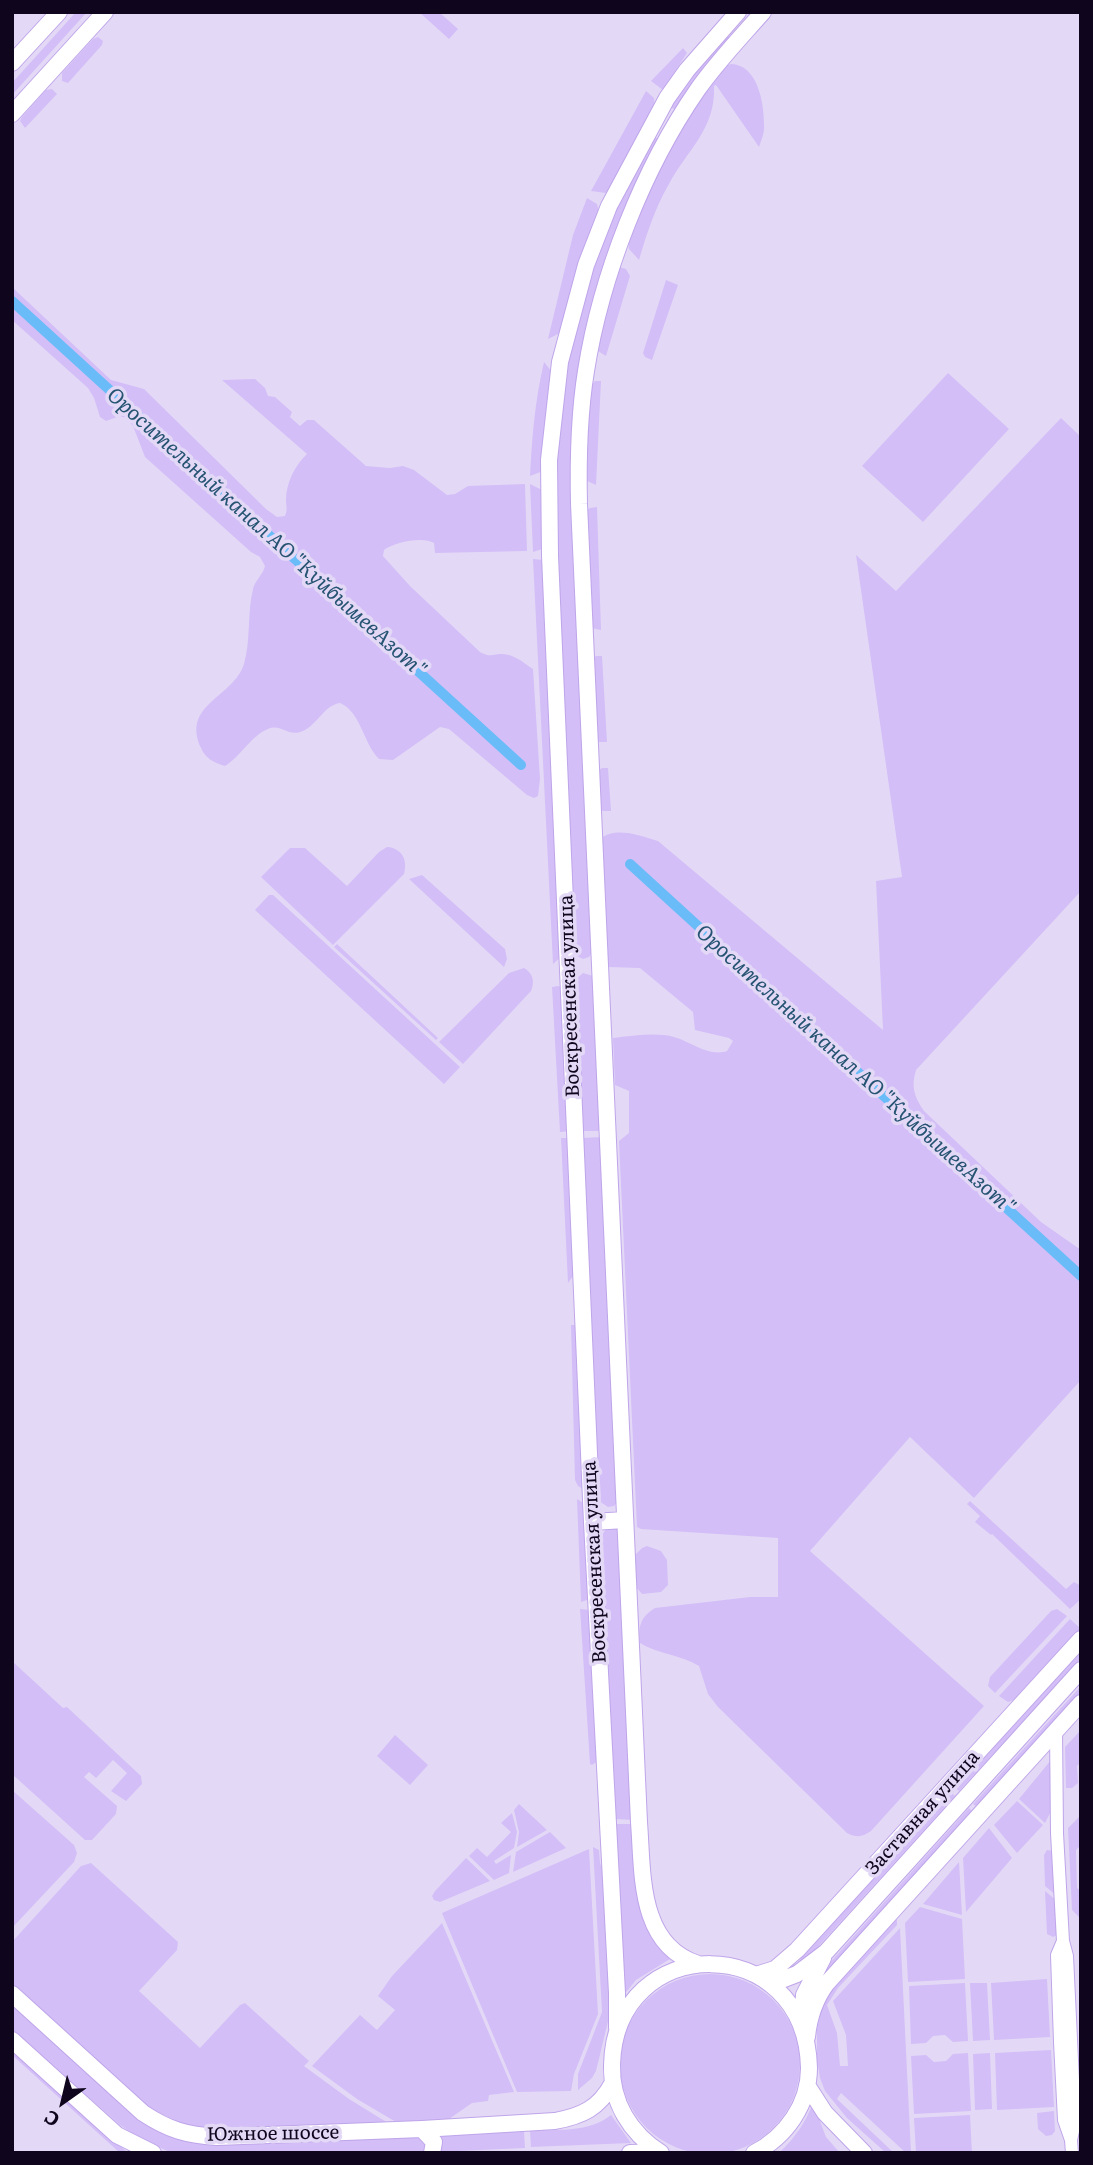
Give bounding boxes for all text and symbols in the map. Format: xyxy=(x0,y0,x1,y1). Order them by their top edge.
water label: Оросительный канал АО "КуйбышевАзот" xyxy=(101,383,431,683)
street label: Воскресенская улица xyxy=(555,894,585,1098)
water label: Оросительный канал АО "КуйбышевАзот" xyxy=(690,920,1020,1220)
street label: Воскресенская улица xyxy=(578,1460,612,1664)
street label: Заставная улица xyxy=(861,1746,985,1880)
north arrow xyxy=(28,2067,98,2137)
text: С xyxy=(38,2104,65,2135)
street label: Южное шоссе xyxy=(207,2121,339,2147)

